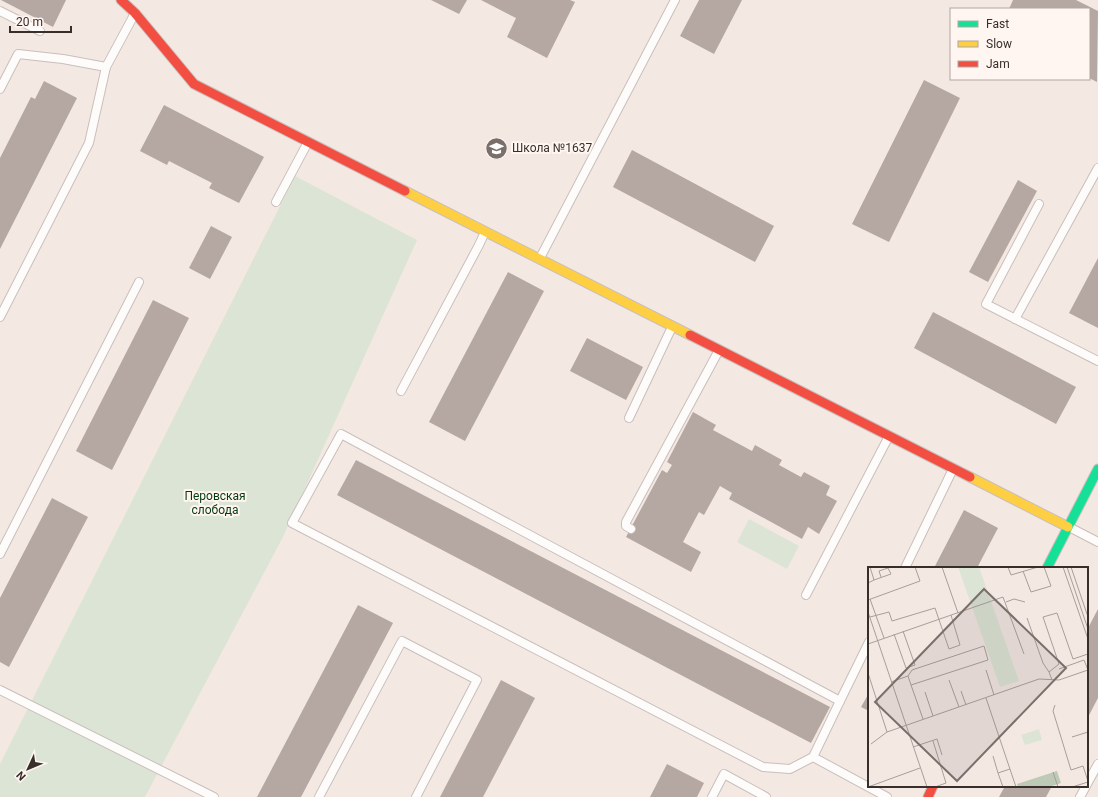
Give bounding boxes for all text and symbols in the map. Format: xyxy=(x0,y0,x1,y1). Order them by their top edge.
scale bar xyxy=(10,8,71,34)
legend xyxy=(950,8,1090,80)
text: 20 m xyxy=(16,15,43,29)
text: Fast xyxy=(986,17,1009,31)
text: Slow xyxy=(986,37,1012,51)
text: Jam xyxy=(986,57,1010,71)
school or university icon: Школа №1637 xyxy=(483,135,509,161)
place label: Школа №1637 xyxy=(512,141,592,155)
park label: Перовская слобода xyxy=(184,489,246,517)
inset map xyxy=(868,567,1088,787)
north arrow xyxy=(8,749,48,789)
text: N xyxy=(14,768,29,783)

